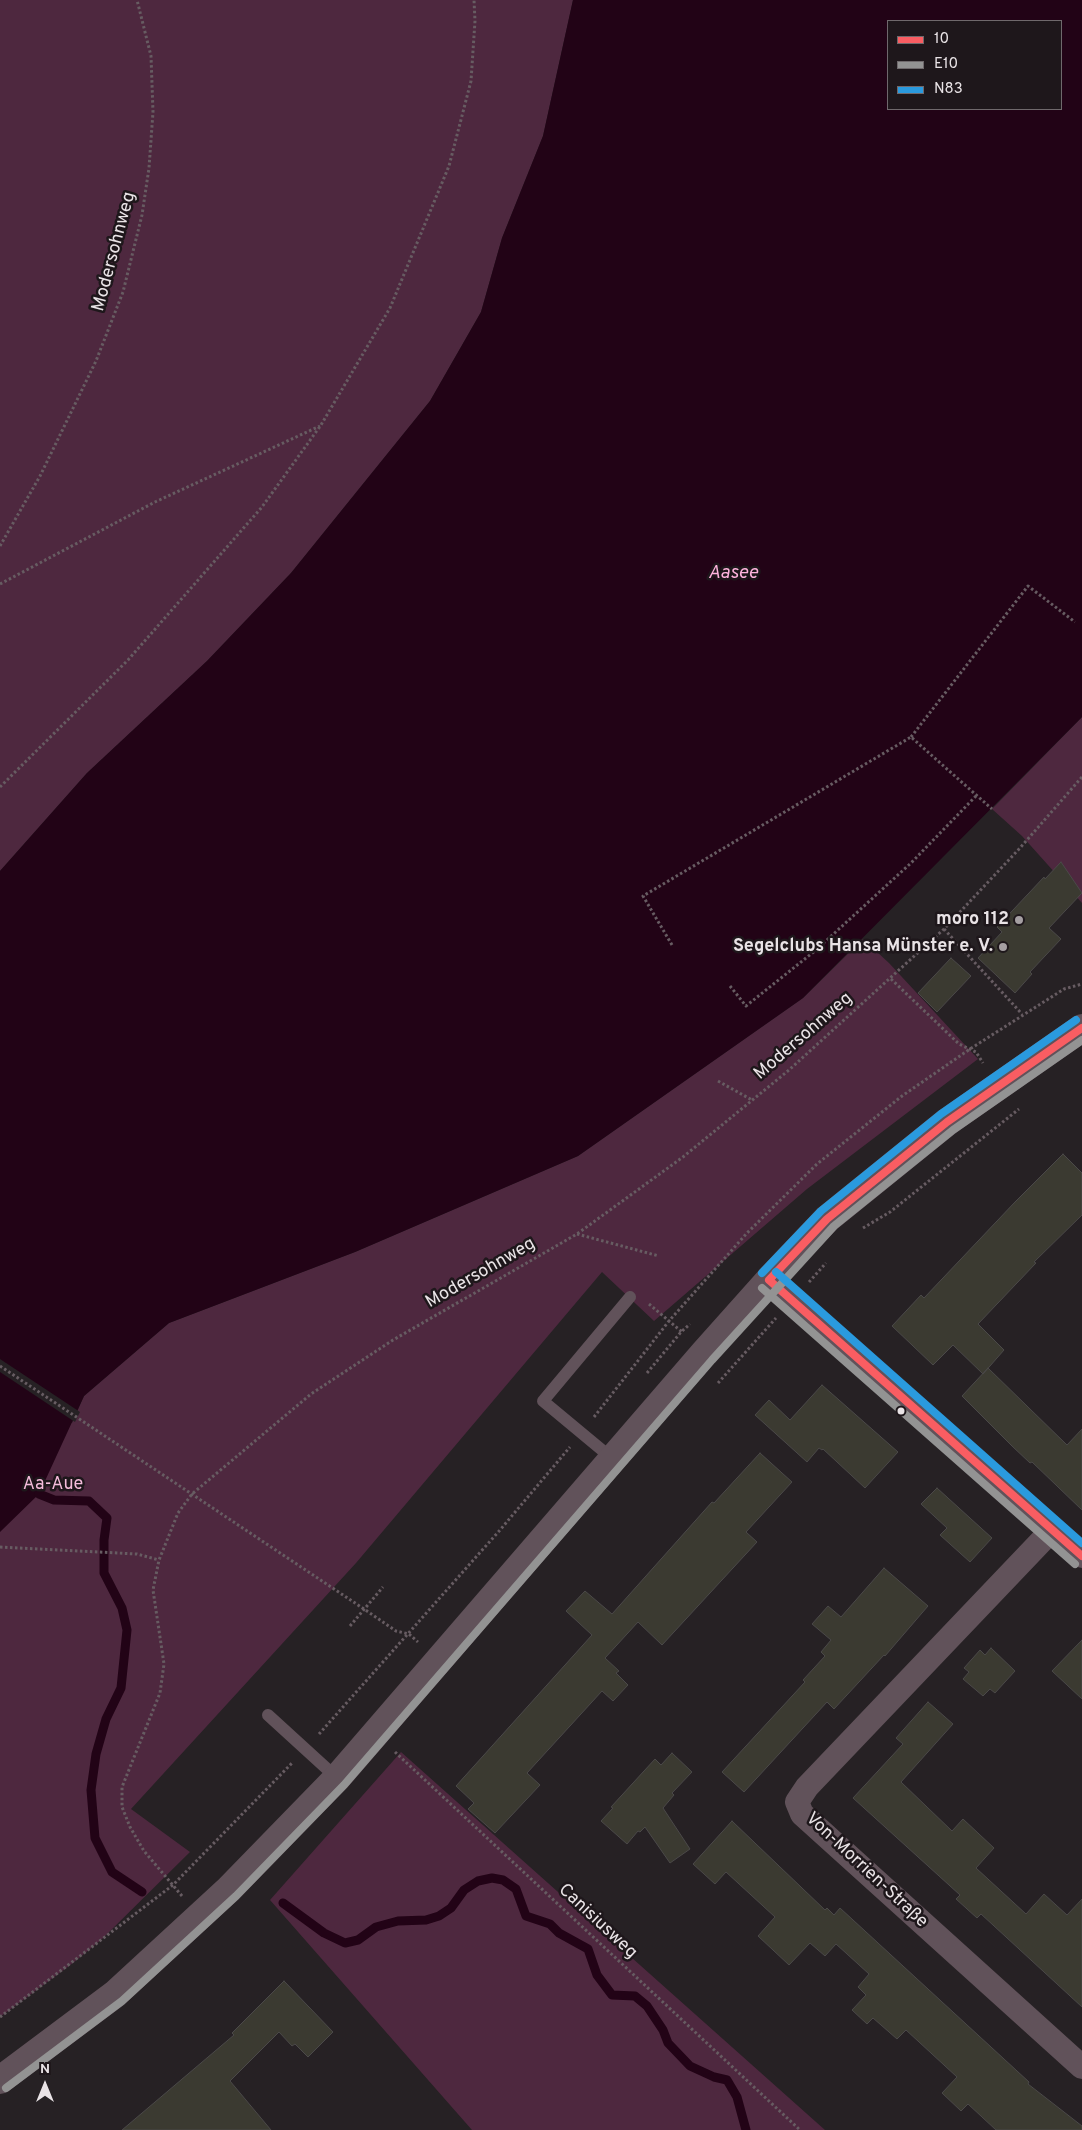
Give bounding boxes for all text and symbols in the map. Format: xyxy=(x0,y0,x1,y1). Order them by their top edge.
legend xyxy=(887,20,1062,110)
text: 10 xyxy=(934,30,949,49)
text: E10 xyxy=(934,55,958,74)
text: N83 xyxy=(934,80,963,99)
street label: Modersohnweg xyxy=(89,190,141,314)
water label: Aasee xyxy=(708,563,758,585)
place label: moro 112 xyxy=(936,909,1009,931)
marker: moro 112 xyxy=(1013,914,1025,926)
place label: Segelclubs Hansa Münster e. V. xyxy=(733,936,993,958)
marker: Segelclubs Hansa Münster e. V. xyxy=(997,941,1009,953)
street label: Modersohnweg xyxy=(750,988,858,1086)
street label: Modersohnweg xyxy=(422,1234,540,1314)
unlabelled marker xyxy=(896,1406,906,1416)
park label: Aa-Aue xyxy=(23,1474,83,1496)
street label: Von-Morrien-Straße xyxy=(800,1809,932,1933)
street label: Canisiusweg xyxy=(553,1880,641,1964)
north arrow xyxy=(20,2060,70,2110)
text: N xyxy=(40,2061,50,2078)

